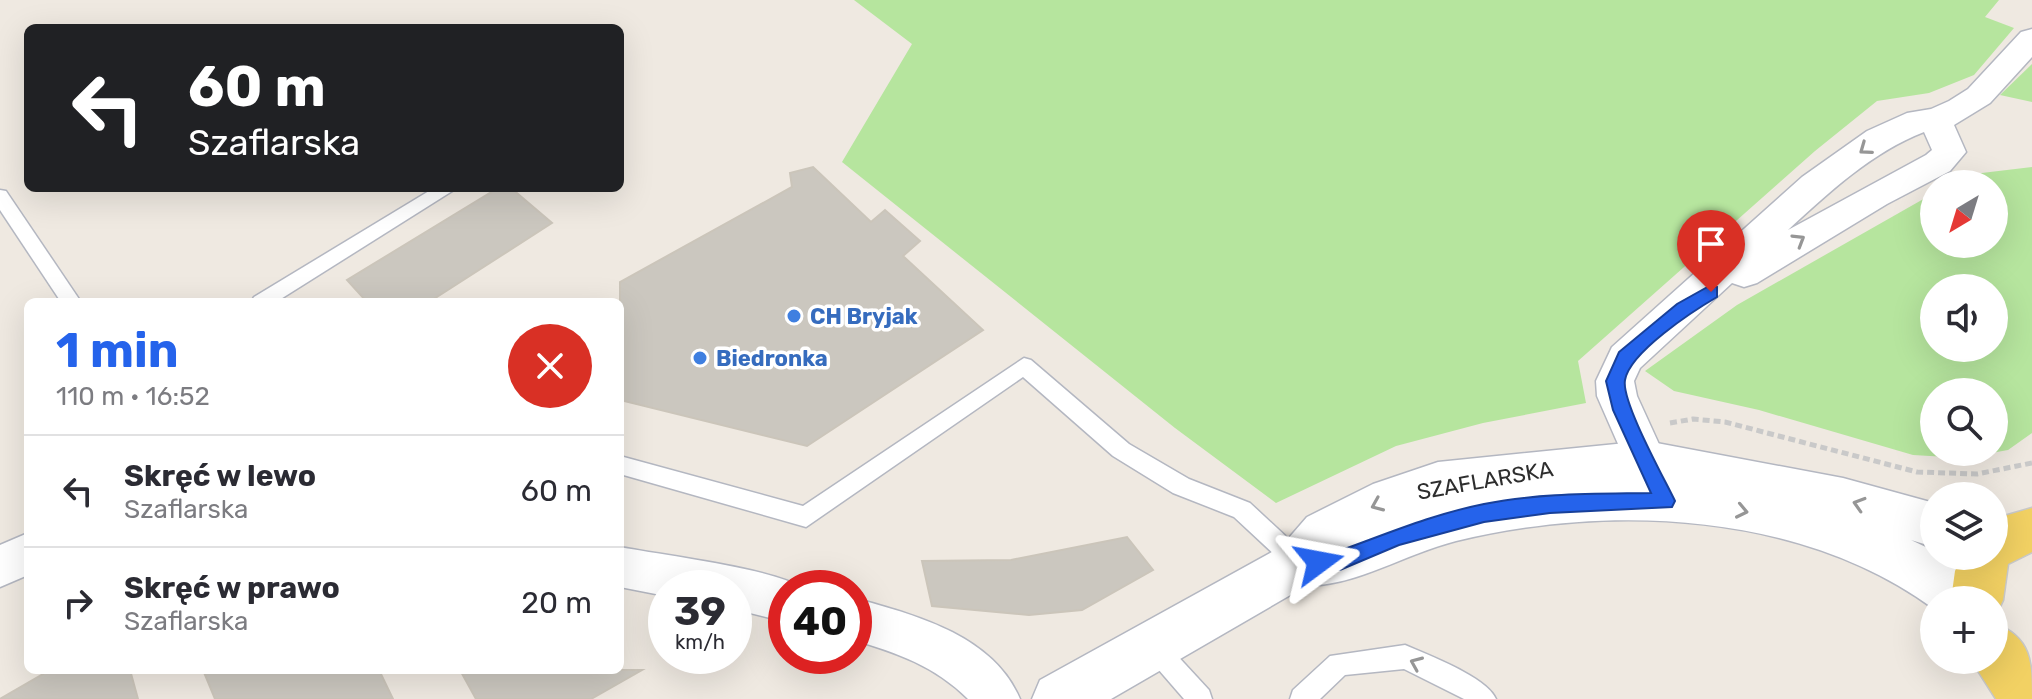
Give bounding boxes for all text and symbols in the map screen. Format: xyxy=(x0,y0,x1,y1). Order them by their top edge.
text: 60 m xyxy=(188,54,326,120)
icon: left xyxy=(56,56,160,160)
text: Szaflarska xyxy=(188,121,360,164)
one-way arrow xyxy=(1859,140,1874,154)
north arrow xyxy=(1920,170,2008,258)
map controls xyxy=(1920,170,2008,674)
pin xyxy=(1677,210,1745,292)
icon: arrive xyxy=(1689,222,1733,266)
one-way arrow xyxy=(1790,234,1805,250)
button: sound xyxy=(1920,274,2008,362)
place label: CH Bryjak xyxy=(810,303,918,330)
marker: CH Bryjak xyxy=(785,307,803,325)
text: 1 min xyxy=(56,322,179,379)
button: close xyxy=(508,324,592,408)
place label: Biedronka xyxy=(716,345,828,372)
marker: Biedronka xyxy=(691,349,709,367)
button: search xyxy=(1920,378,2008,466)
text: 110 m · 16:52 xyxy=(56,381,210,412)
street label: SZAFLARSKA xyxy=(1415,455,1555,506)
text: Skręć w lewo xyxy=(124,458,316,494)
icon: left xyxy=(56,469,100,513)
text: 60 m xyxy=(521,473,592,509)
button: layers xyxy=(1920,482,2008,570)
text: Szaflarska xyxy=(124,494,248,525)
one-way arrow xyxy=(1371,495,1385,511)
one-way arrow xyxy=(1852,497,1866,513)
one-way arrow xyxy=(1734,502,1748,519)
position arrow xyxy=(1277,520,1361,604)
text: Skręć w prawo xyxy=(124,570,340,606)
speed limit sign: 40 xyxy=(768,570,872,674)
icon: right xyxy=(56,581,100,625)
text: 20 m xyxy=(521,585,592,621)
button: + xyxy=(1920,586,2008,674)
text: 39 xyxy=(674,588,726,635)
text: Szaflarska xyxy=(124,606,248,637)
text: km/h xyxy=(675,630,725,654)
one-way arrow xyxy=(1409,656,1424,672)

